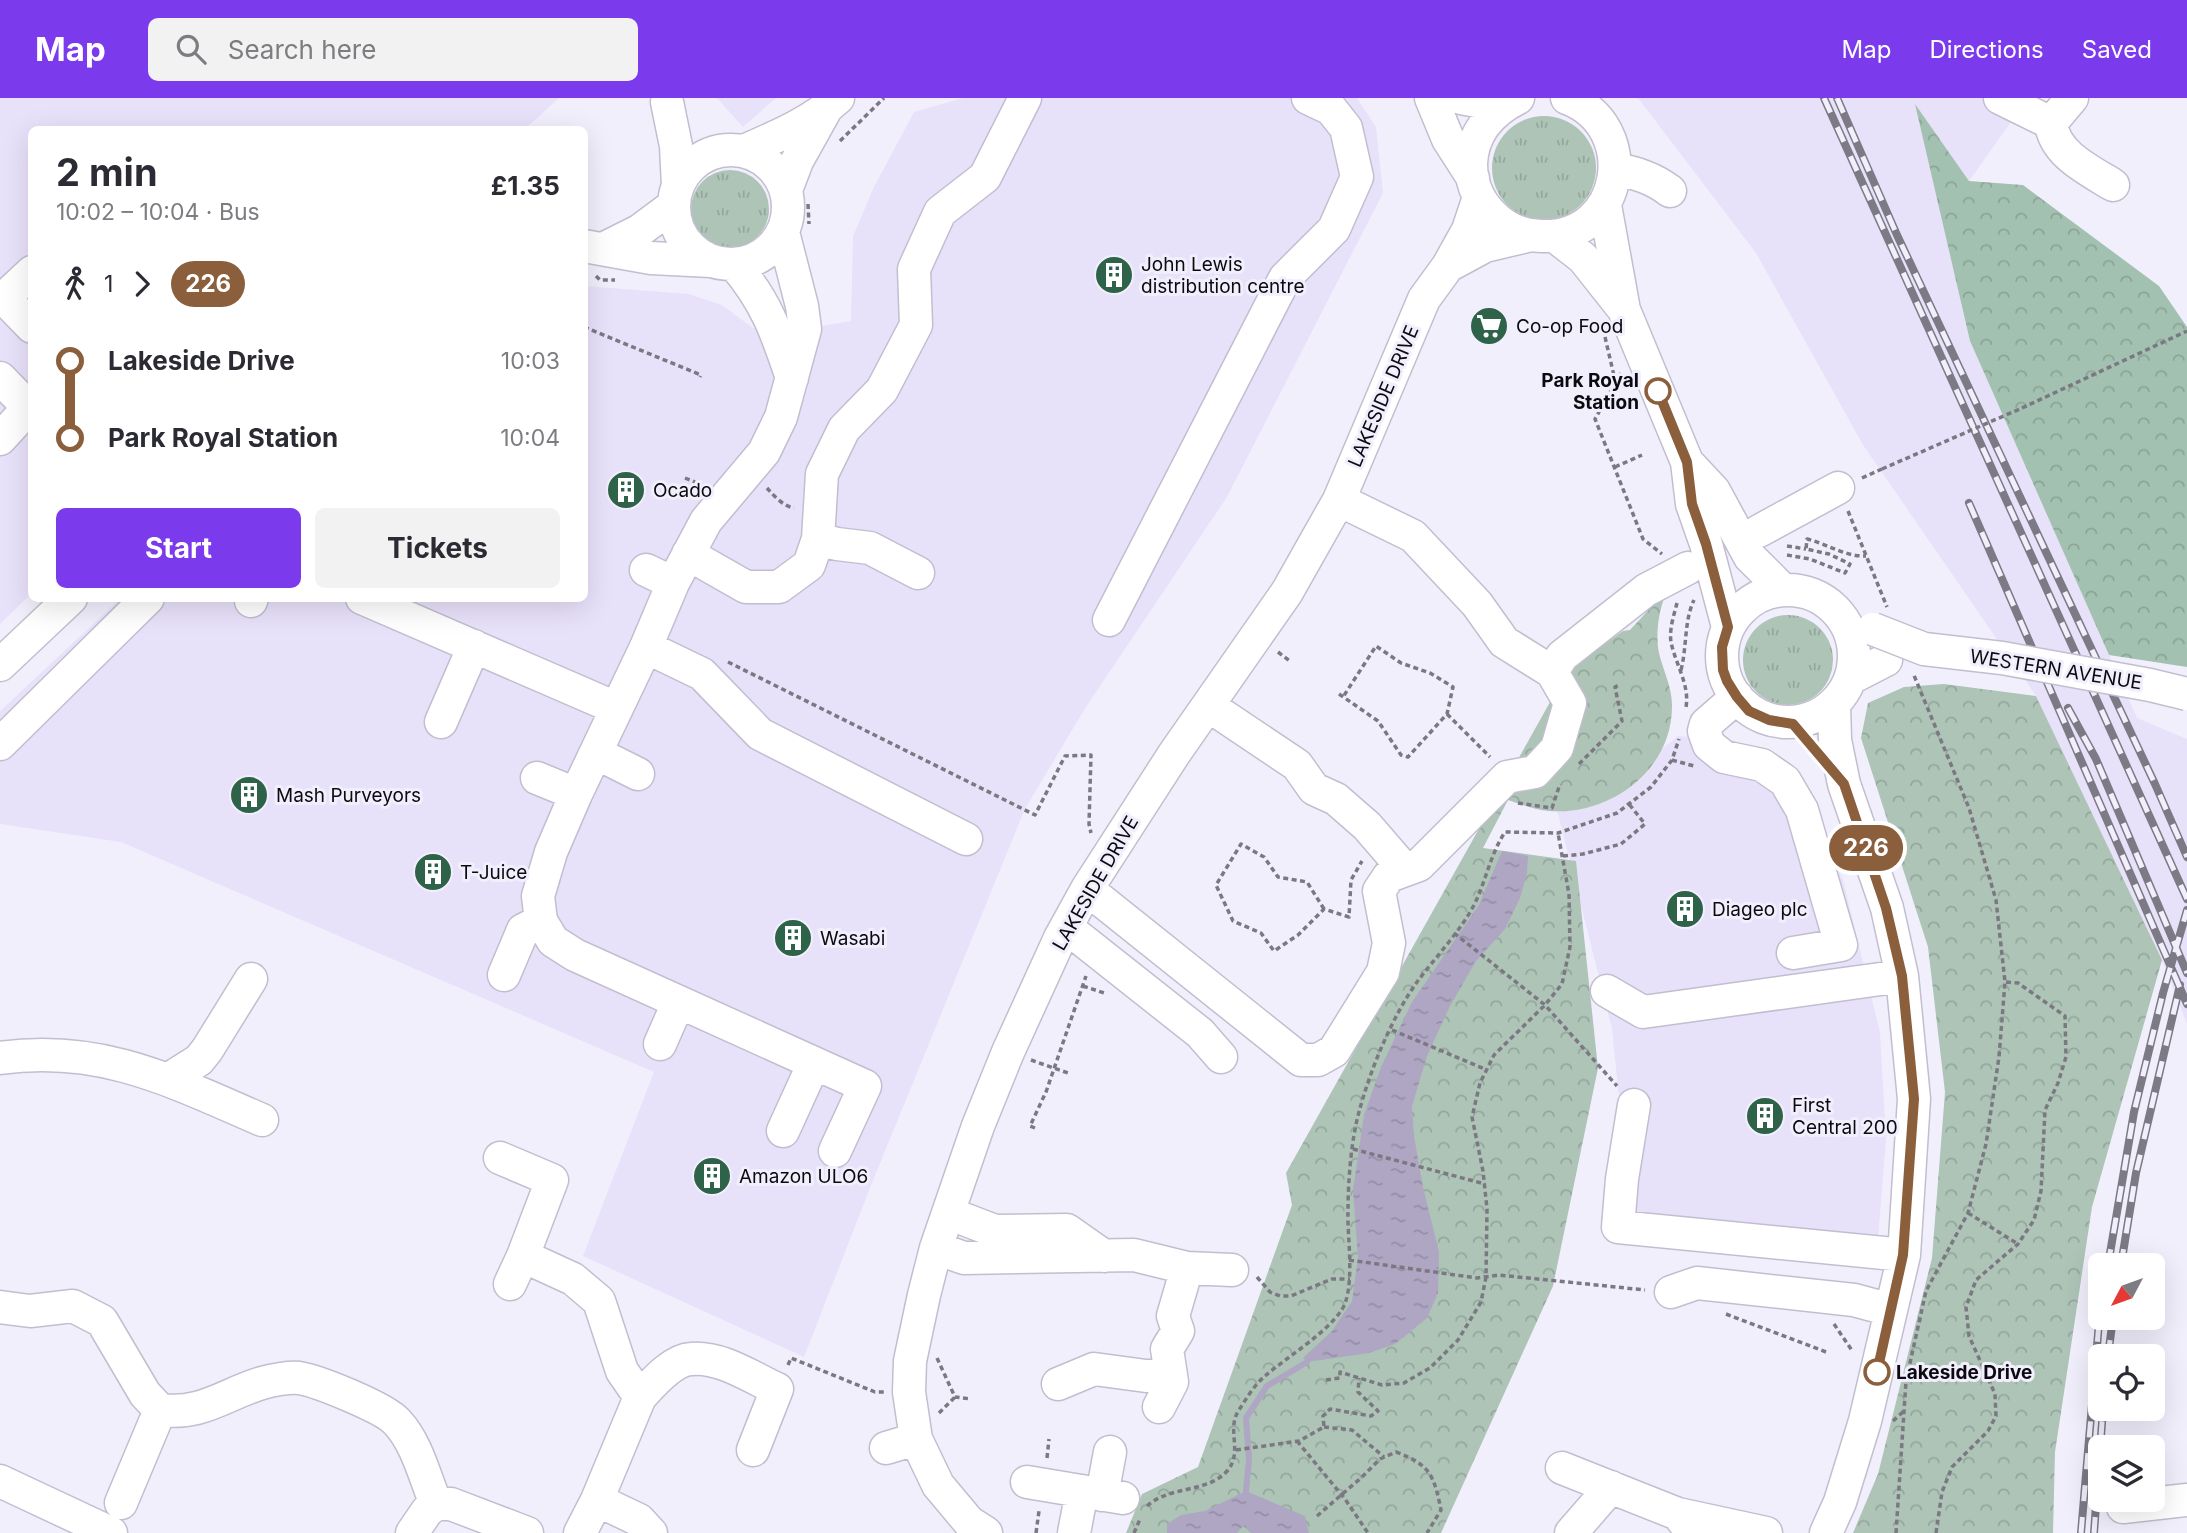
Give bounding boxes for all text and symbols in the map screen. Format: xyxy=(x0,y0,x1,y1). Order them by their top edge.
search box xyxy=(148,18,638,81)
text: Map xyxy=(35,29,106,69)
icon: search xyxy=(172,30,210,68)
text: Search here xyxy=(228,34,376,65)
text: Map xyxy=(1842,35,1891,64)
text: Directions xyxy=(1929,35,2044,64)
text: Saved xyxy=(2082,35,2152,64)
text: 2 min xyxy=(56,149,158,195)
text: £1.35 xyxy=(491,170,560,201)
text: 10:02 – 10:04 · Bus xyxy=(56,198,260,226)
place label: John Lewis distribution centre xyxy=(1141,253,1304,298)
building icon: John Lewis distribution centre xyxy=(1093,254,1135,296)
icon: walk xyxy=(56,265,94,303)
icon: forward xyxy=(123,265,161,303)
text: 226 xyxy=(185,269,231,298)
text: 1 xyxy=(104,270,113,298)
supermarket icon: Co-op Food xyxy=(1468,305,1510,347)
place label: Co-op Food xyxy=(1516,315,1623,338)
street label: LAKESIDE DRIVE xyxy=(1343,322,1424,470)
text: Lakeside Drive xyxy=(108,345,295,376)
text: 10:03 xyxy=(501,347,560,375)
place label: Park Royal Station xyxy=(1541,369,1639,414)
marker: Park Royal Station xyxy=(1645,378,1671,404)
text: Park Royal Station xyxy=(108,422,338,453)
text: 10:04 xyxy=(500,424,560,452)
building icon: Ocado xyxy=(605,469,647,511)
place label: Ocado xyxy=(653,479,712,502)
button: Start xyxy=(56,508,301,588)
button: Tickets xyxy=(315,508,560,588)
street label: WESTERN AVENUE xyxy=(1968,645,2144,694)
building icon: Mash Purveyors xyxy=(228,774,270,816)
place label: Mash Purveyors xyxy=(276,784,421,807)
street label: LAKESIDE DRIVE xyxy=(1048,812,1143,955)
line badge: 226 xyxy=(1826,825,1906,871)
text: 226 xyxy=(1843,833,1889,862)
building icon: T-Juice xyxy=(412,851,454,893)
place label: T-Juice xyxy=(460,861,527,884)
building icon: Diageo plc xyxy=(1664,888,1706,930)
place label: Diageo plc xyxy=(1712,898,1808,921)
building icon: Wasabi xyxy=(772,917,814,959)
place label: Wasabi xyxy=(820,927,885,950)
place label: First Central 200 xyxy=(1792,1094,1898,1139)
building icon: First Central 200 xyxy=(1744,1095,1786,1137)
building icon: Amazon ULO6 xyxy=(691,1155,733,1197)
place label: Amazon ULO6 xyxy=(739,1165,868,1188)
north arrow xyxy=(2088,1253,2165,1330)
map controls xyxy=(2088,1253,2165,1512)
button: locate xyxy=(2088,1344,2165,1421)
marker: Lakeside Drive xyxy=(1864,1359,1890,1385)
place label: Lakeside Drive xyxy=(1896,1361,2032,1384)
button: layers xyxy=(2088,1435,2165,1512)

